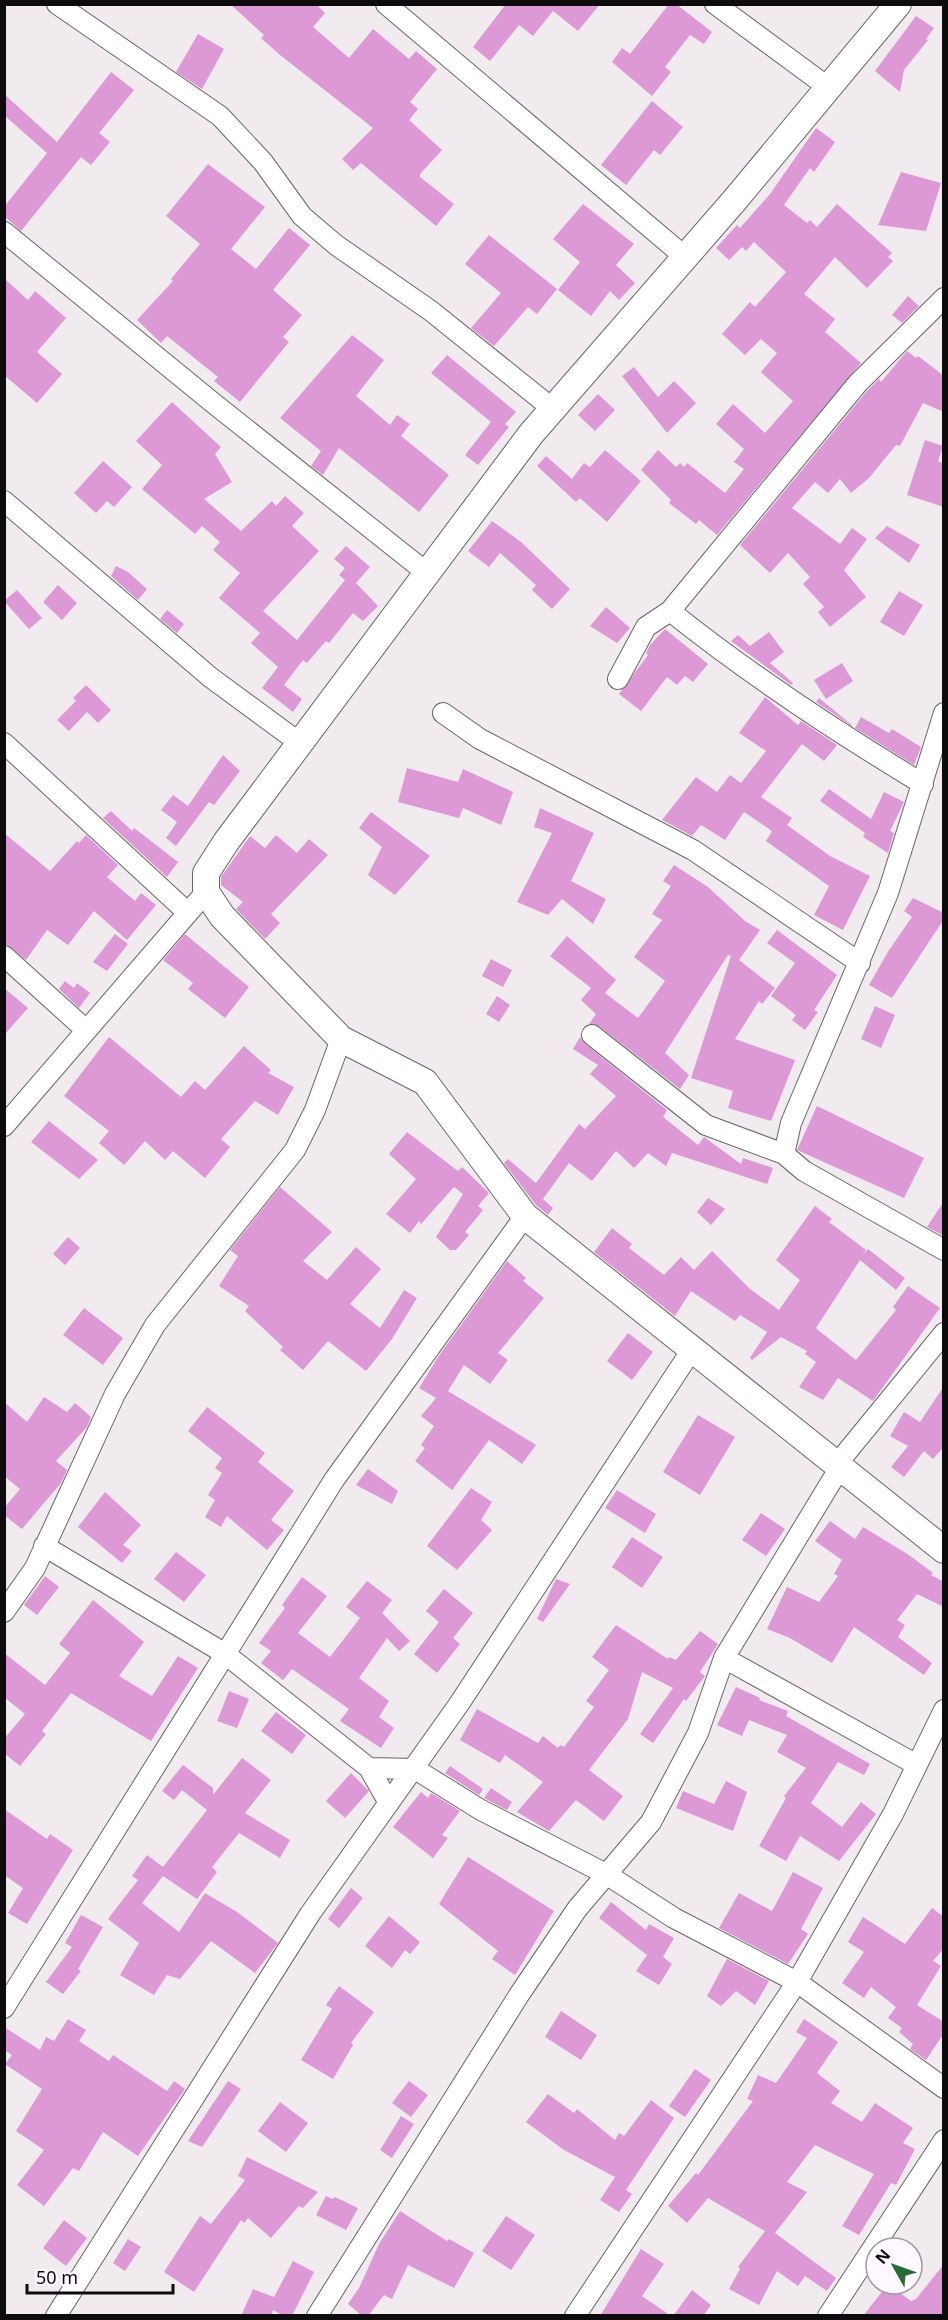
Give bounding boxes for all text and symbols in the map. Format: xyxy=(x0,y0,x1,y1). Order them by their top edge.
north arrow xyxy=(864,2236,924,2296)
text: N xyxy=(870,2244,895,2268)
scale bar xyxy=(27,2257,172,2295)
text: 50 m xyxy=(36,2265,78,2289)

